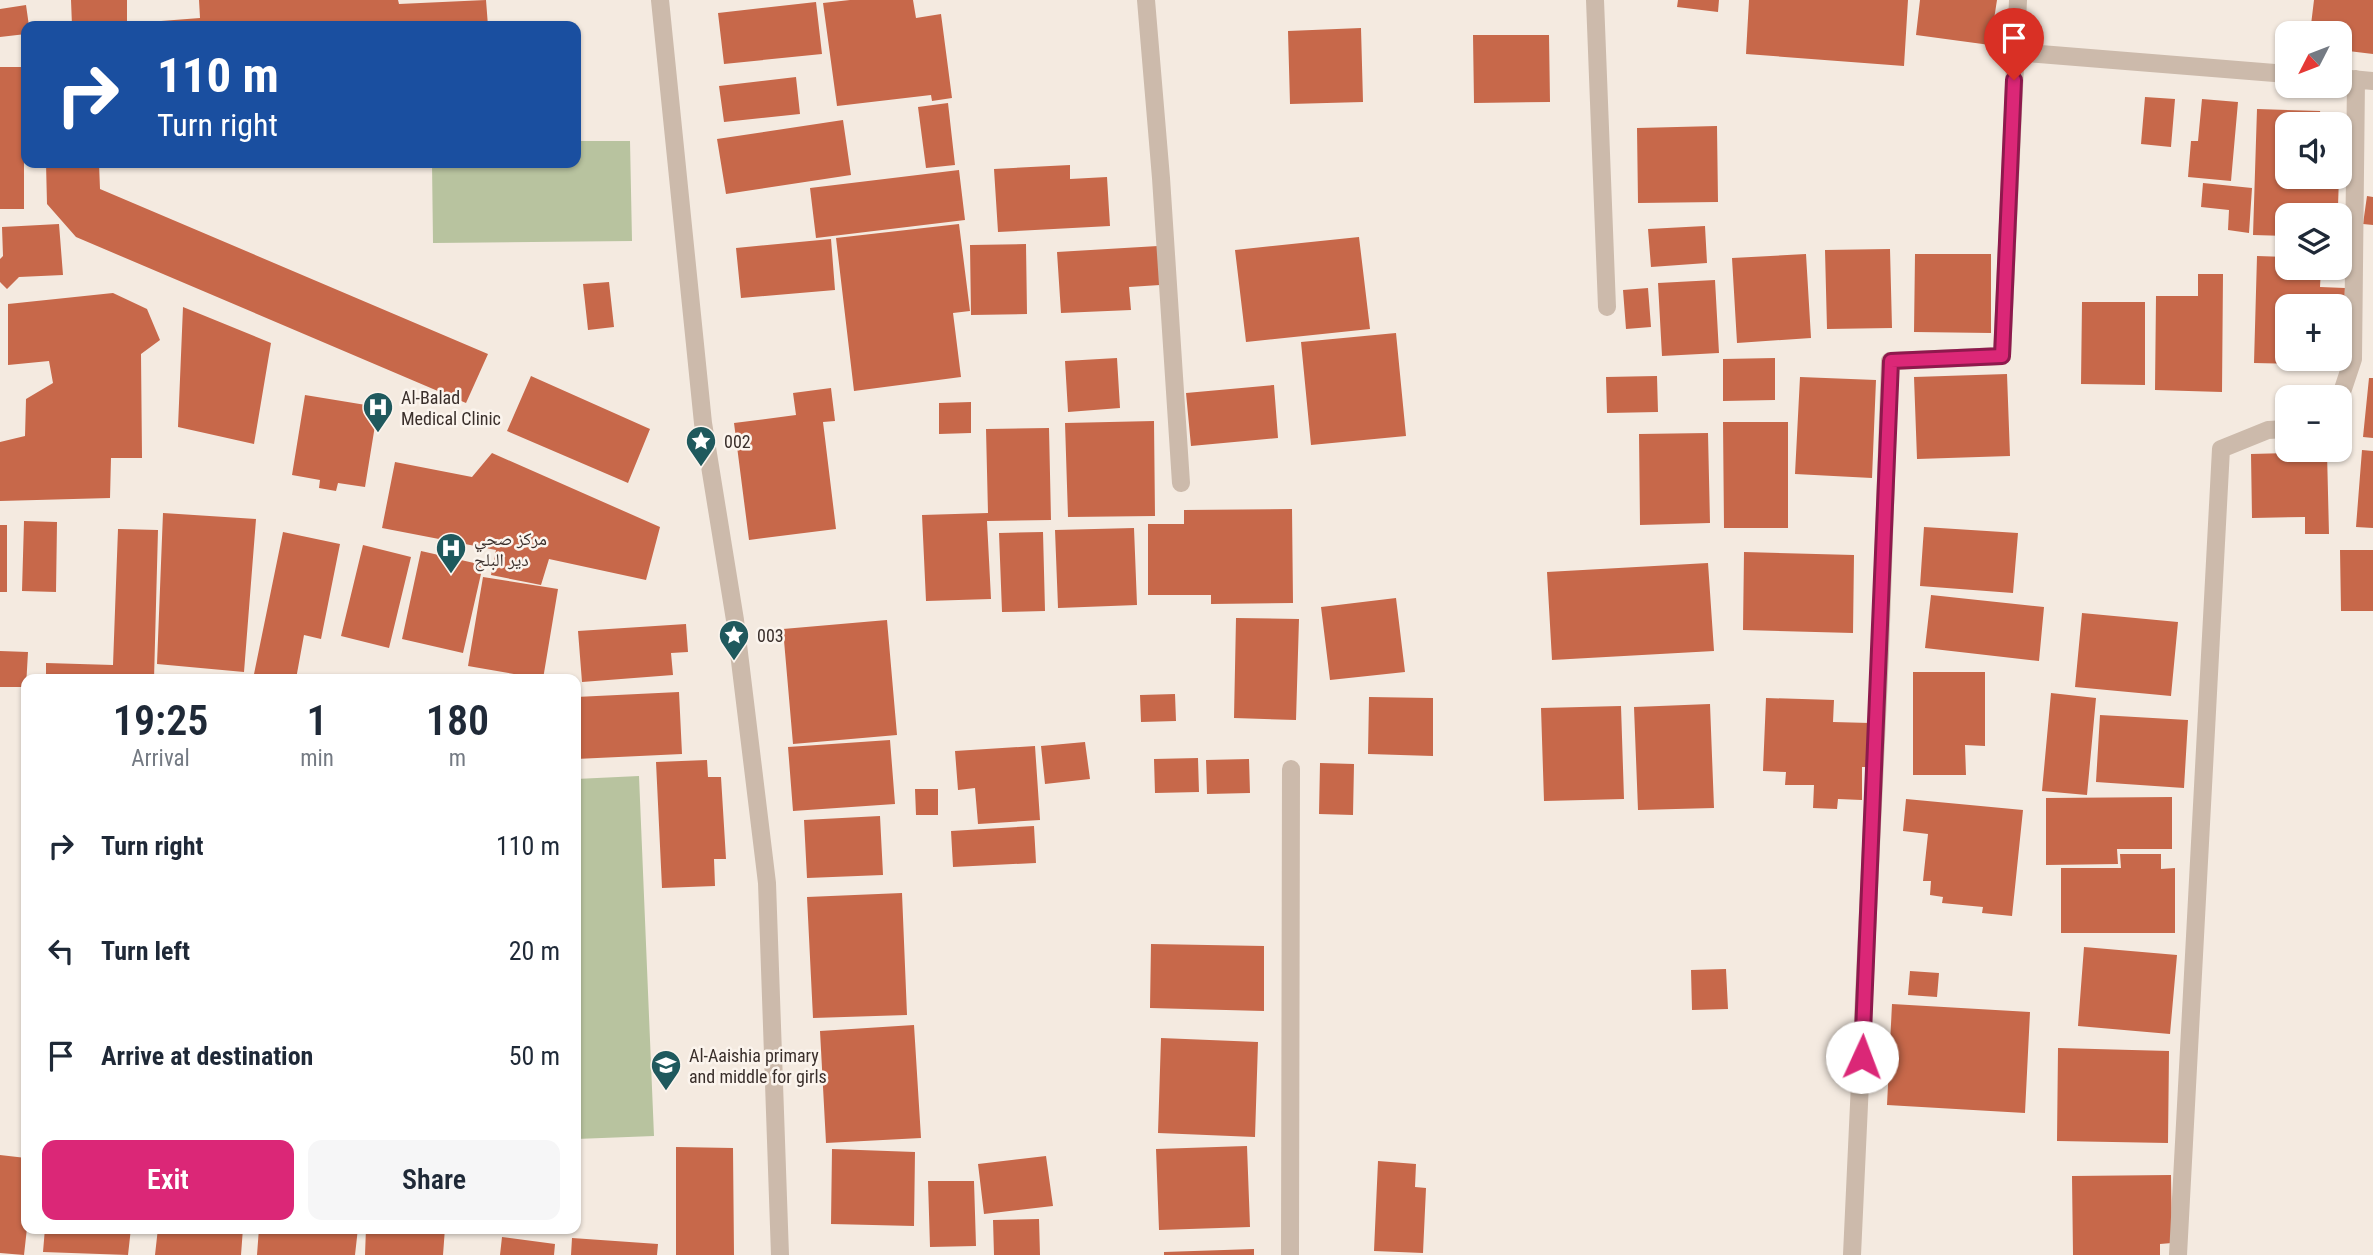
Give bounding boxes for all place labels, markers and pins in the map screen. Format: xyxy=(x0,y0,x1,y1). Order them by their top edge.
pin xyxy=(1984,8,2044,80)
place label: Al-Balad Medical Clinic xyxy=(401,387,501,429)
hospital icon: Al-Balad Medical Clinic xyxy=(361,390,395,434)
place icon: 002 xyxy=(684,424,718,468)
place label: 002 xyxy=(724,431,751,452)
place label: مركز صحي دير البلح xyxy=(474,528,547,572)
hospital icon: مركز صحي دير البلح xyxy=(434,531,468,575)
place icon: 003 xyxy=(717,618,751,662)
place label: 003 xyxy=(757,625,784,646)
place label: Al-Aaishia primary and middle for girls xyxy=(689,1045,827,1087)
school or university icon: Al-Aaishia primary and middle for girls xyxy=(649,1048,683,1092)

